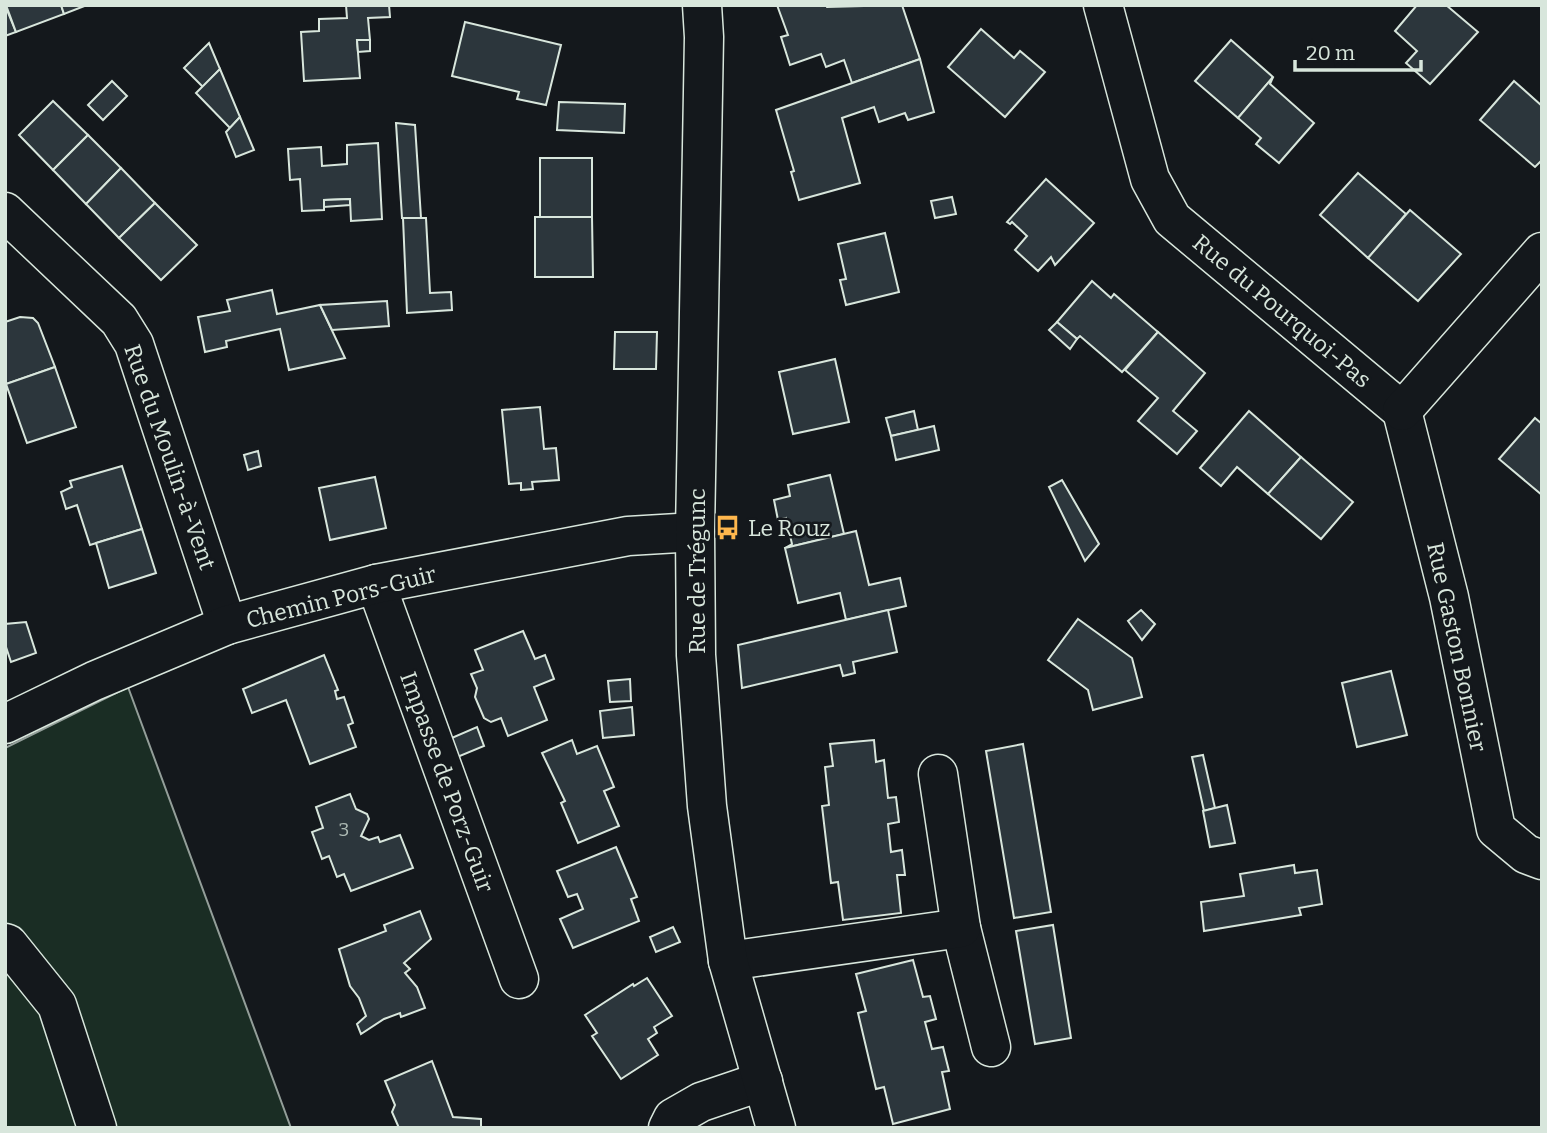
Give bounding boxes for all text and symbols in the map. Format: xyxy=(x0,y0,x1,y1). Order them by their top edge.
scale bar xyxy=(1295,28,1421,72)
text: 20 m xyxy=(1306,40,1355,66)
street label: Rue du Pourquoi-Pas xyxy=(1187,228,1377,394)
street label: Rue du Moulin-à-Vent xyxy=(118,341,222,573)
street label: Rue de Trégunc xyxy=(683,488,711,654)
bus stop icon: Le Rouz xyxy=(714,514,742,542)
place label: Le Rouz xyxy=(748,514,831,542)
street label: Rue Gaston Bonnier xyxy=(1421,540,1493,754)
street label: Chemin Pors-Guir xyxy=(243,560,439,634)
street label: Impasse de Porz-Guir xyxy=(394,668,500,896)
house number: 3 xyxy=(339,818,349,841)

